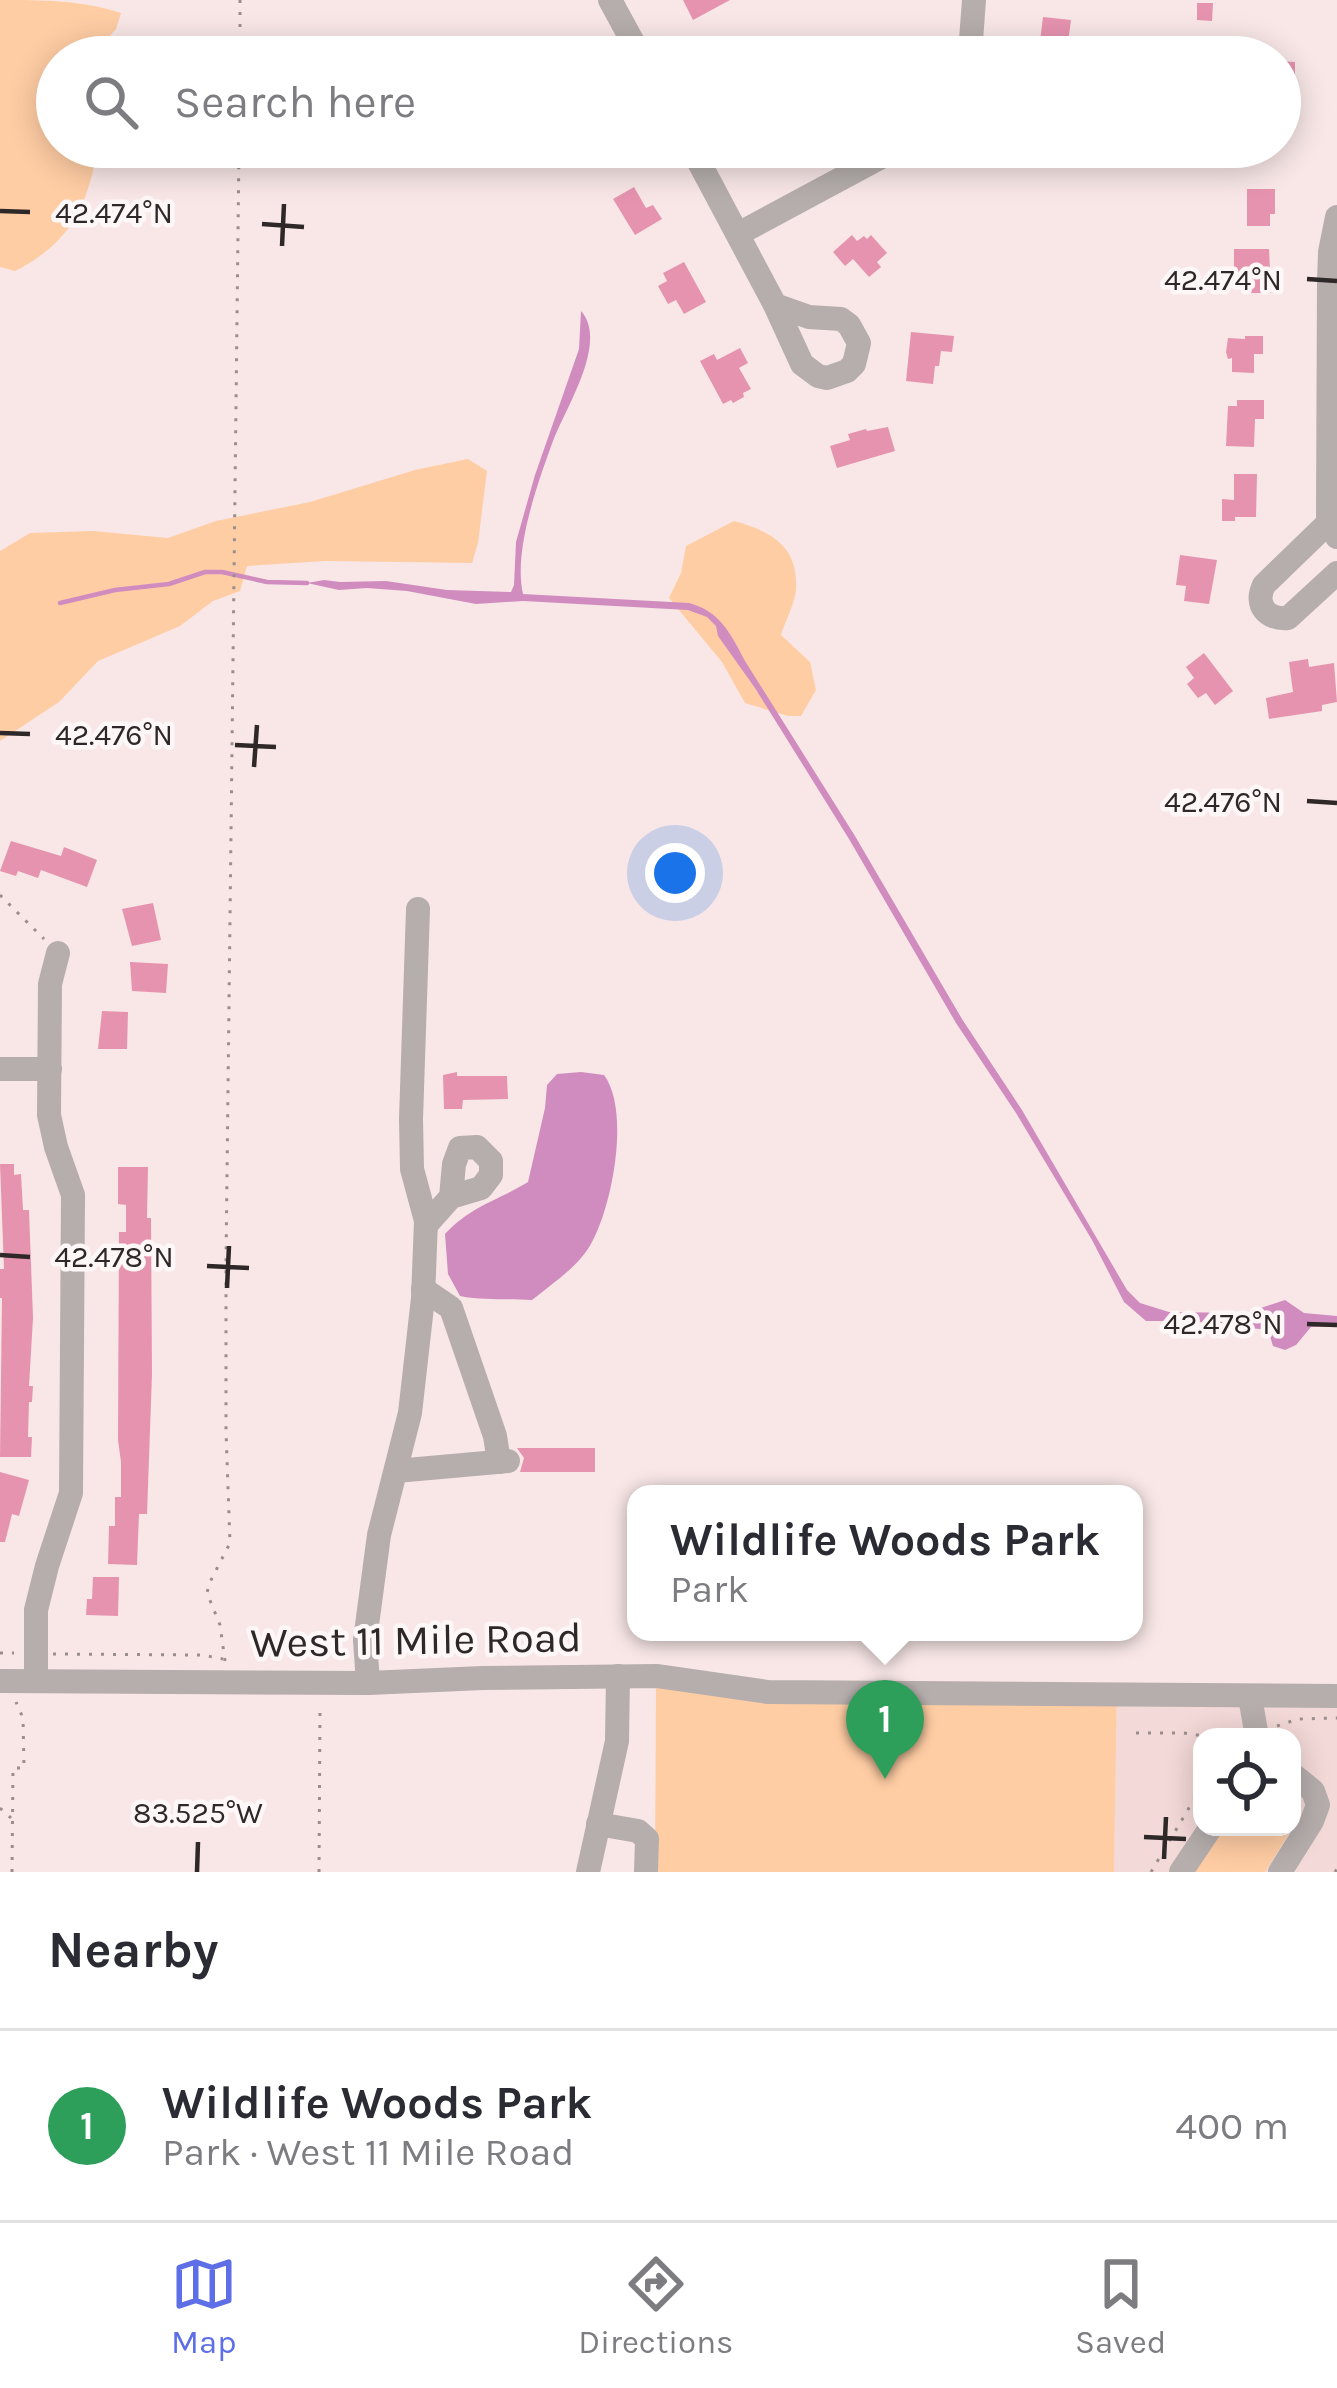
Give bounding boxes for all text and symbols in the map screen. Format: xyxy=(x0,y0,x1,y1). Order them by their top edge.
search box xyxy=(36,36,1301,168)
icon: search xyxy=(78,69,144,135)
text: Search here xyxy=(174,76,416,128)
text: 42.474°N xyxy=(55,195,173,231)
text: 42.474°N xyxy=(1164,262,1282,298)
text: 42.476°N xyxy=(55,717,173,753)
text: 42.476°N xyxy=(1164,784,1282,820)
your location xyxy=(645,843,705,903)
text: 42.478°N xyxy=(54,1239,174,1275)
text: 42.478°N xyxy=(1163,1306,1283,1342)
popup xyxy=(627,1485,1143,1641)
text: Wildlife Woods Park xyxy=(670,1514,1100,1566)
text: Park xyxy=(670,1566,749,1612)
street label: West 11 Mile Road xyxy=(250,1612,582,1668)
pin: 1 xyxy=(846,1680,924,1779)
map controls xyxy=(1193,1728,1301,1836)
button: locate xyxy=(1193,1728,1301,1836)
text: 83.525°W xyxy=(133,1795,263,1831)
text: Nearby xyxy=(48,1920,218,1980)
text: Wildlife Woods Park xyxy=(162,2077,592,2129)
text: 1 xyxy=(80,2103,94,2149)
text: 400 m xyxy=(1175,2103,1289,2149)
text: Park · West 11 Mile Road xyxy=(162,2129,574,2175)
tab: Map xyxy=(171,2251,237,2361)
tab: Directions xyxy=(578,2251,733,2361)
tab: Saved xyxy=(1075,2251,1166,2361)

